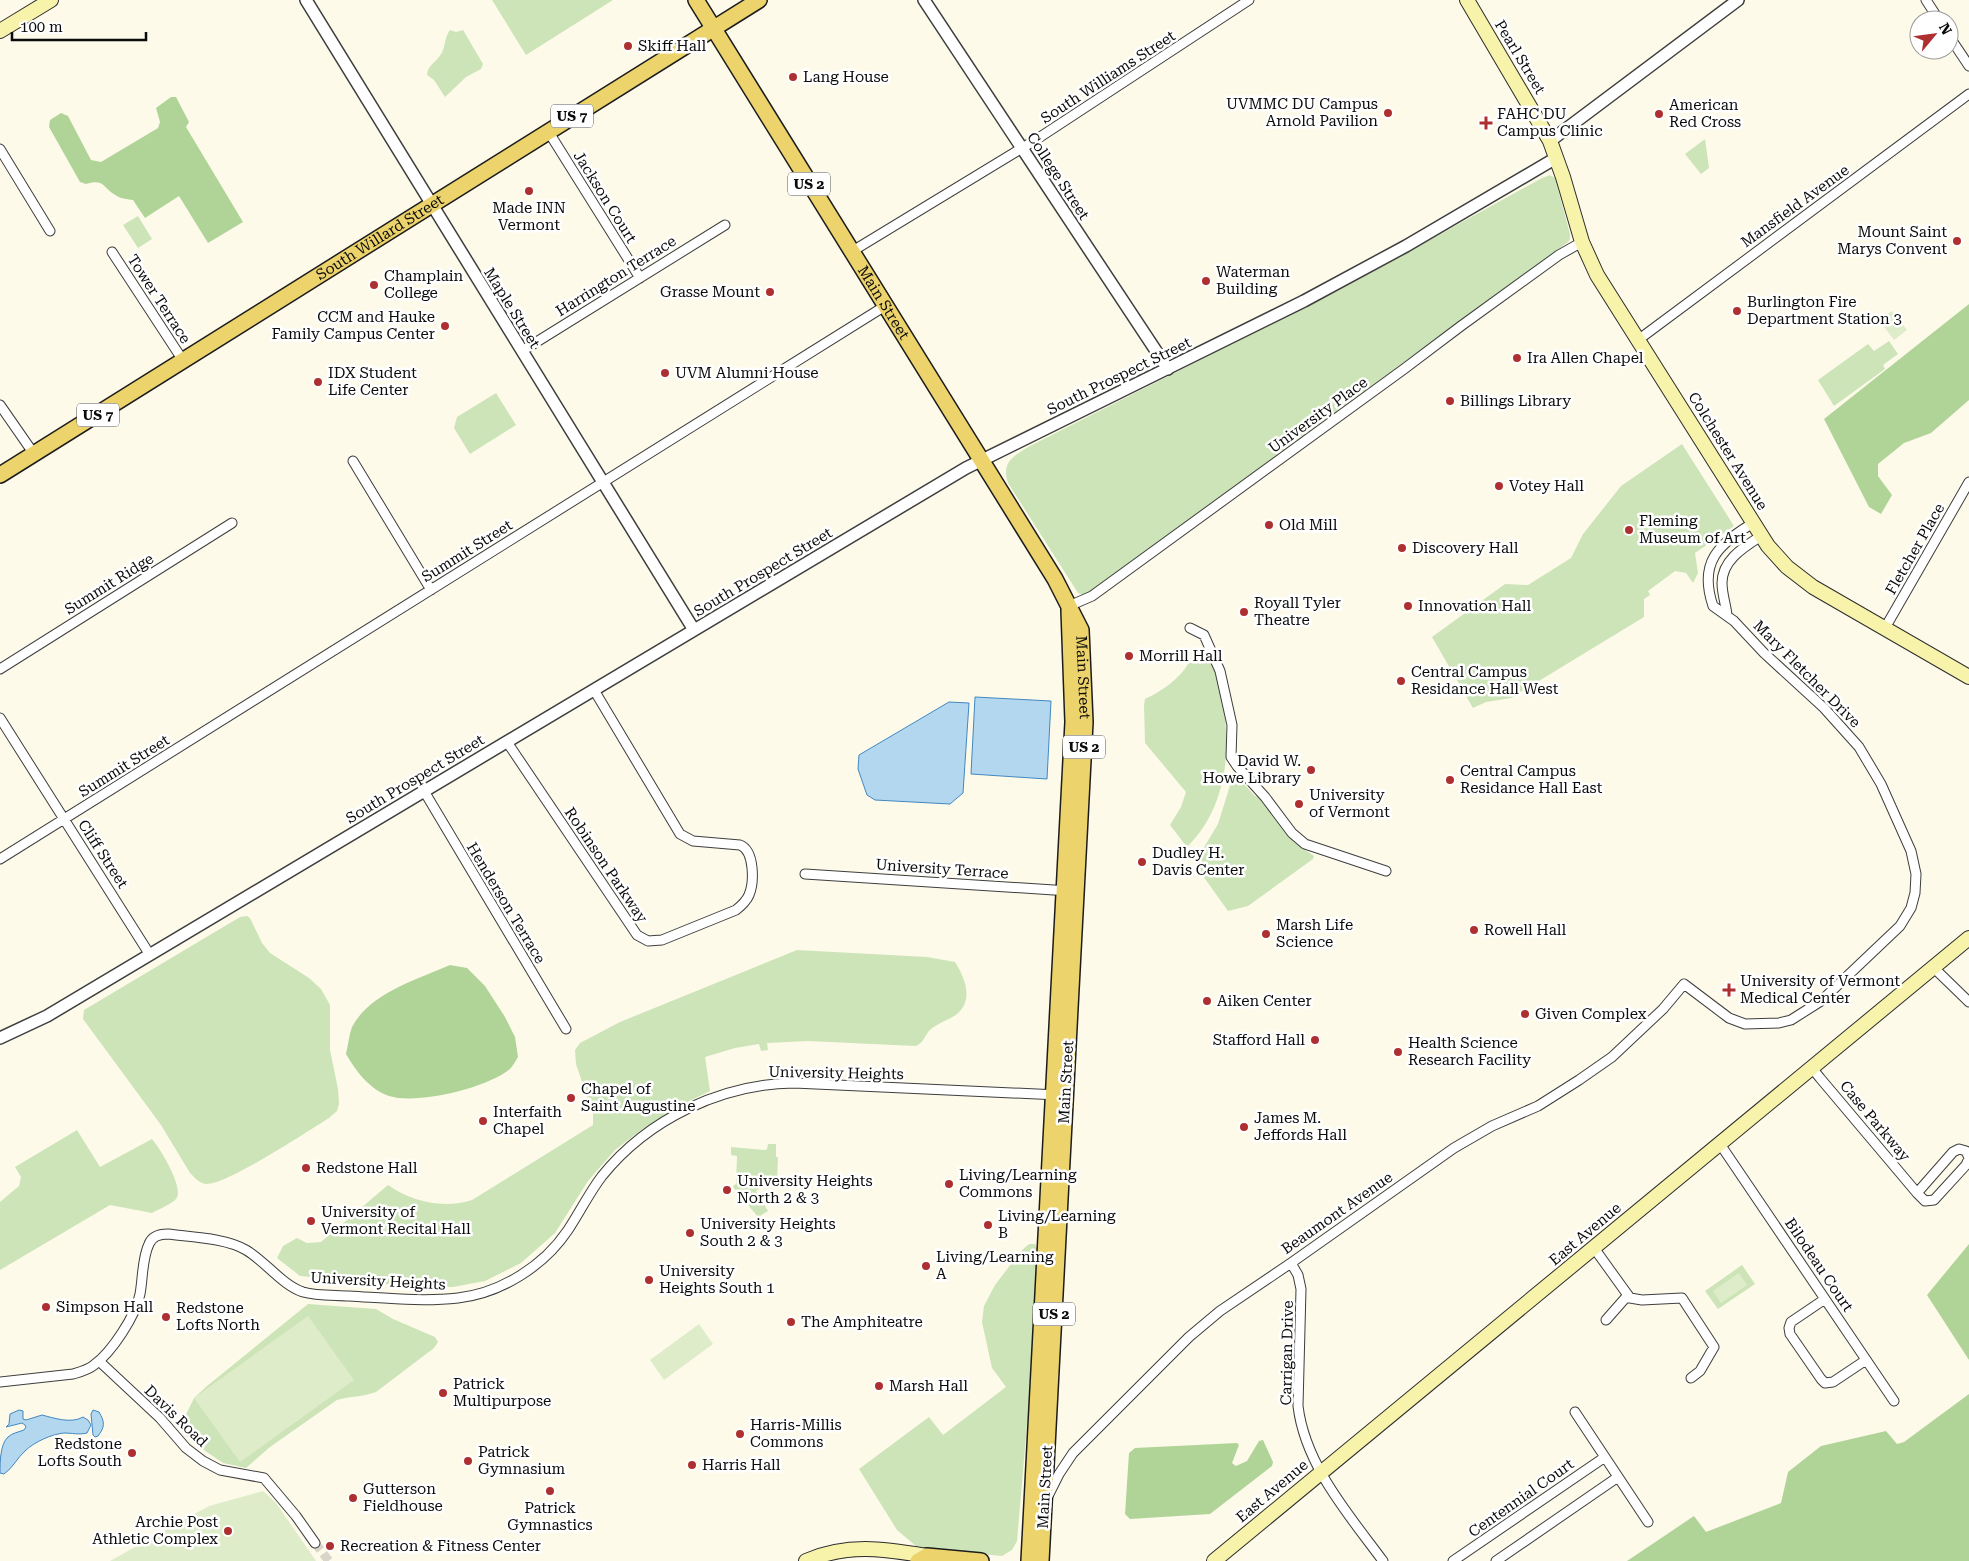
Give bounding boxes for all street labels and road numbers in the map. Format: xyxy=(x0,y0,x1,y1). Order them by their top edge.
street label: Pearl Street xyxy=(1491,17,1549,98)
street label: South Williams Street xyxy=(1037,26,1179,127)
road number: US 7 xyxy=(551,104,593,128)
street label: College Street xyxy=(1023,129,1093,223)
street label: Jackson Court xyxy=(570,148,641,247)
street label: Mansfield Avenue xyxy=(1738,161,1852,251)
road number: US 2 xyxy=(788,172,830,195)
street label: South Willard Street xyxy=(313,190,447,284)
street label: Harrington Terrace xyxy=(553,232,679,320)
street label: Tower Terrace xyxy=(124,251,194,347)
street label: Main Street xyxy=(854,262,913,343)
street label: Maple Street xyxy=(480,264,544,352)
street label: South Prospect Street xyxy=(1044,333,1194,419)
street label: University Place xyxy=(1265,373,1371,457)
street label: Colchester Avenue xyxy=(1684,389,1772,513)
road number: US 7 xyxy=(77,404,119,426)
street label: Fletcher Place xyxy=(1882,500,1948,598)
street label: Summit Street xyxy=(418,516,516,586)
street label: South Prospect Street xyxy=(691,523,836,620)
street label: Summit Ridge xyxy=(61,549,157,619)
street label: Mary Fletcher Drive xyxy=(1750,617,1864,731)
street label: Main Street xyxy=(1072,635,1094,720)
street label: South Prospect Street xyxy=(343,730,488,827)
street label: Summit Street xyxy=(75,731,173,801)
road number: US 2 xyxy=(1063,736,1105,759)
street label: Robinson Parkway xyxy=(561,804,651,926)
street label: Cliff Street xyxy=(74,816,132,892)
street label: Henderson Terrace xyxy=(463,839,549,967)
street label: University Terrace xyxy=(875,855,1009,883)
street label: Main Street xyxy=(1055,1039,1077,1124)
street label: University Heights xyxy=(768,1063,904,1083)
street label: Case Parkway xyxy=(1836,1077,1914,1165)
street label: Beaumont Avenue xyxy=(1278,1168,1396,1258)
street label: East Avenue xyxy=(1545,1199,1625,1269)
street label: Bilodeau Court xyxy=(1781,1215,1857,1316)
street label: University Heights xyxy=(310,1268,446,1294)
street label: Carrigan Drive xyxy=(1277,1300,1297,1406)
road number: US 2 xyxy=(1033,1302,1075,1326)
street label: Davis Road xyxy=(141,1382,212,1451)
street label: Main Street xyxy=(1034,1444,1056,1529)
street label: Centennial Court xyxy=(1465,1455,1577,1541)
street label: East Avenue xyxy=(1232,1456,1312,1526)

